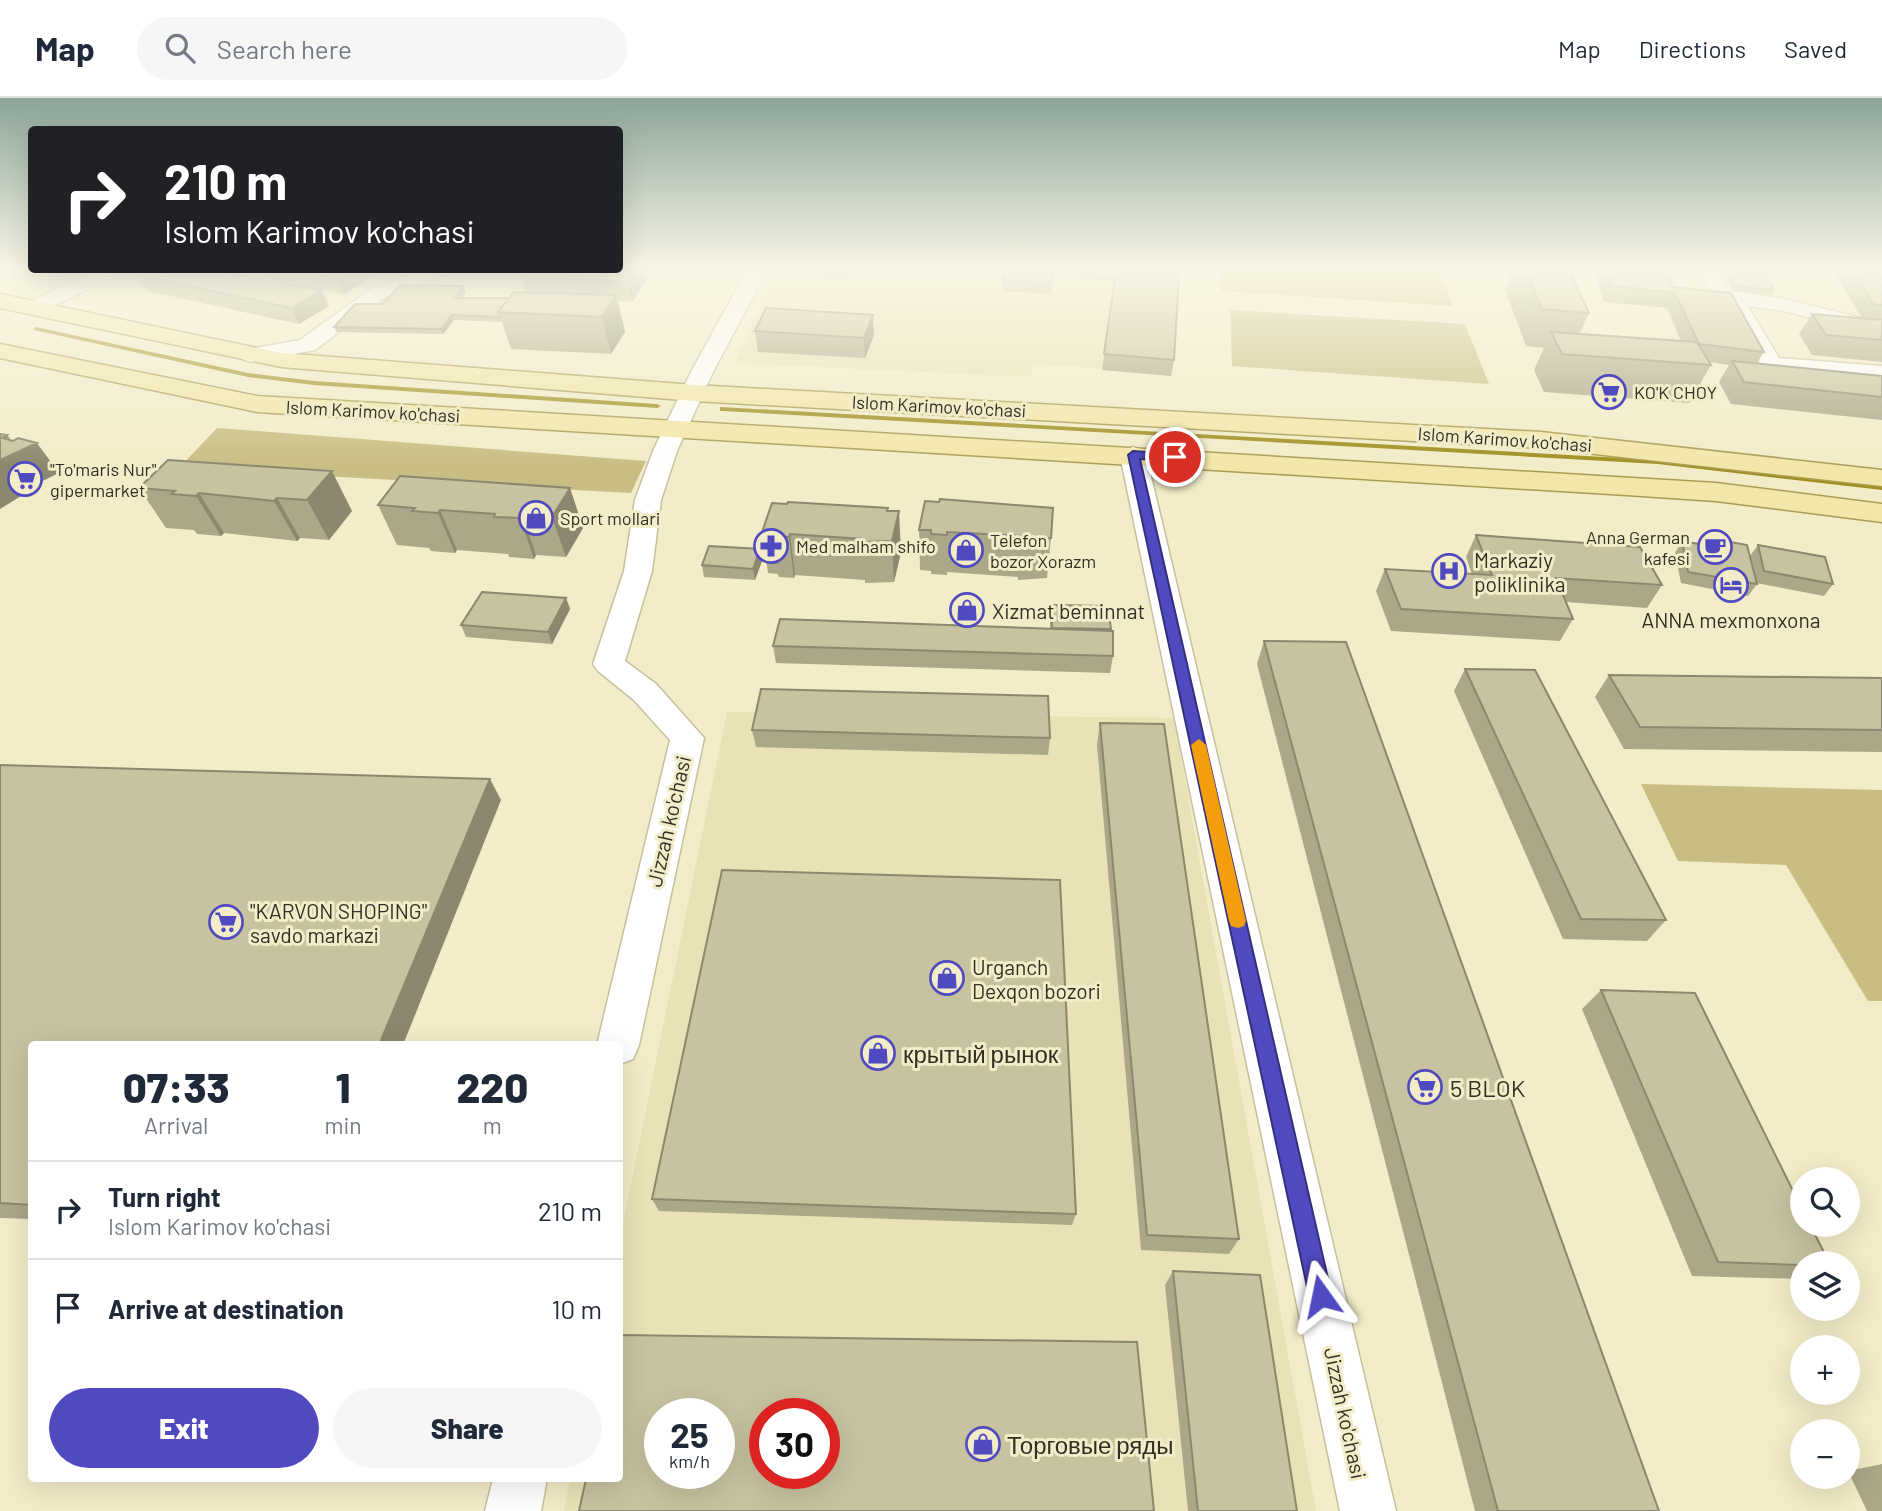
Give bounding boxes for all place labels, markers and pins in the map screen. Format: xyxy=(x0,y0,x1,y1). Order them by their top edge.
supermarket icon: KO'K CHOY xyxy=(1590,373,1628,411)
place label: KO'K CHOY xyxy=(1634,381,1717,403)
pin xyxy=(1145,427,1205,487)
place label: "To'maris Nur" gipermarket xyxy=(50,458,157,501)
supermarket icon: "To'maris Nur" gipermarket xyxy=(6,460,44,498)
shop icon: Sport mollari xyxy=(517,499,555,537)
place label: Sport mollari xyxy=(560,507,660,529)
place label: Anna German kafesi xyxy=(1586,526,1690,569)
pharmacy icon: Med malham shifo xyxy=(752,527,790,565)
cafe icon: Anna German kafesi xyxy=(1696,528,1734,566)
place label: Telefon bozor Xorazm xyxy=(990,529,1096,572)
shop icon: Telefon bozor Xorazm xyxy=(947,531,985,569)
place label: Med malham shifo xyxy=(796,535,936,557)
place label: Markaziy poliklinika xyxy=(1474,547,1566,596)
hospital icon: Markaziy poliklinika xyxy=(1430,552,1468,590)
hotel icon: ANNA mexmonxona xyxy=(1712,566,1750,604)
shop icon: Xizmat beminnat xyxy=(948,591,986,629)
place label: Xizmat beminnat xyxy=(992,598,1145,623)
place label: ANNA mexmonxona xyxy=(1642,607,1820,632)
place label: "KARVON SHOPING" savdo markazi xyxy=(250,898,427,947)
supermarket icon: "KARVON SHOPING" savdo markazi xyxy=(207,903,245,941)
place label: Urganch Dexqon bozori xyxy=(972,954,1101,1003)
shop icon: Urganch Dexqon bozori xyxy=(928,959,966,997)
shop icon: крытый рынок xyxy=(859,1034,897,1072)
place label: крытый рынок xyxy=(903,1039,1059,1068)
supermarket icon: 5 BLOK xyxy=(1406,1068,1444,1106)
place label: 5 BLOK xyxy=(1450,1073,1526,1102)
shop icon: Торговые ряды xyxy=(964,1425,1002,1463)
place label: Торговые ряды xyxy=(1007,1430,1174,1459)

